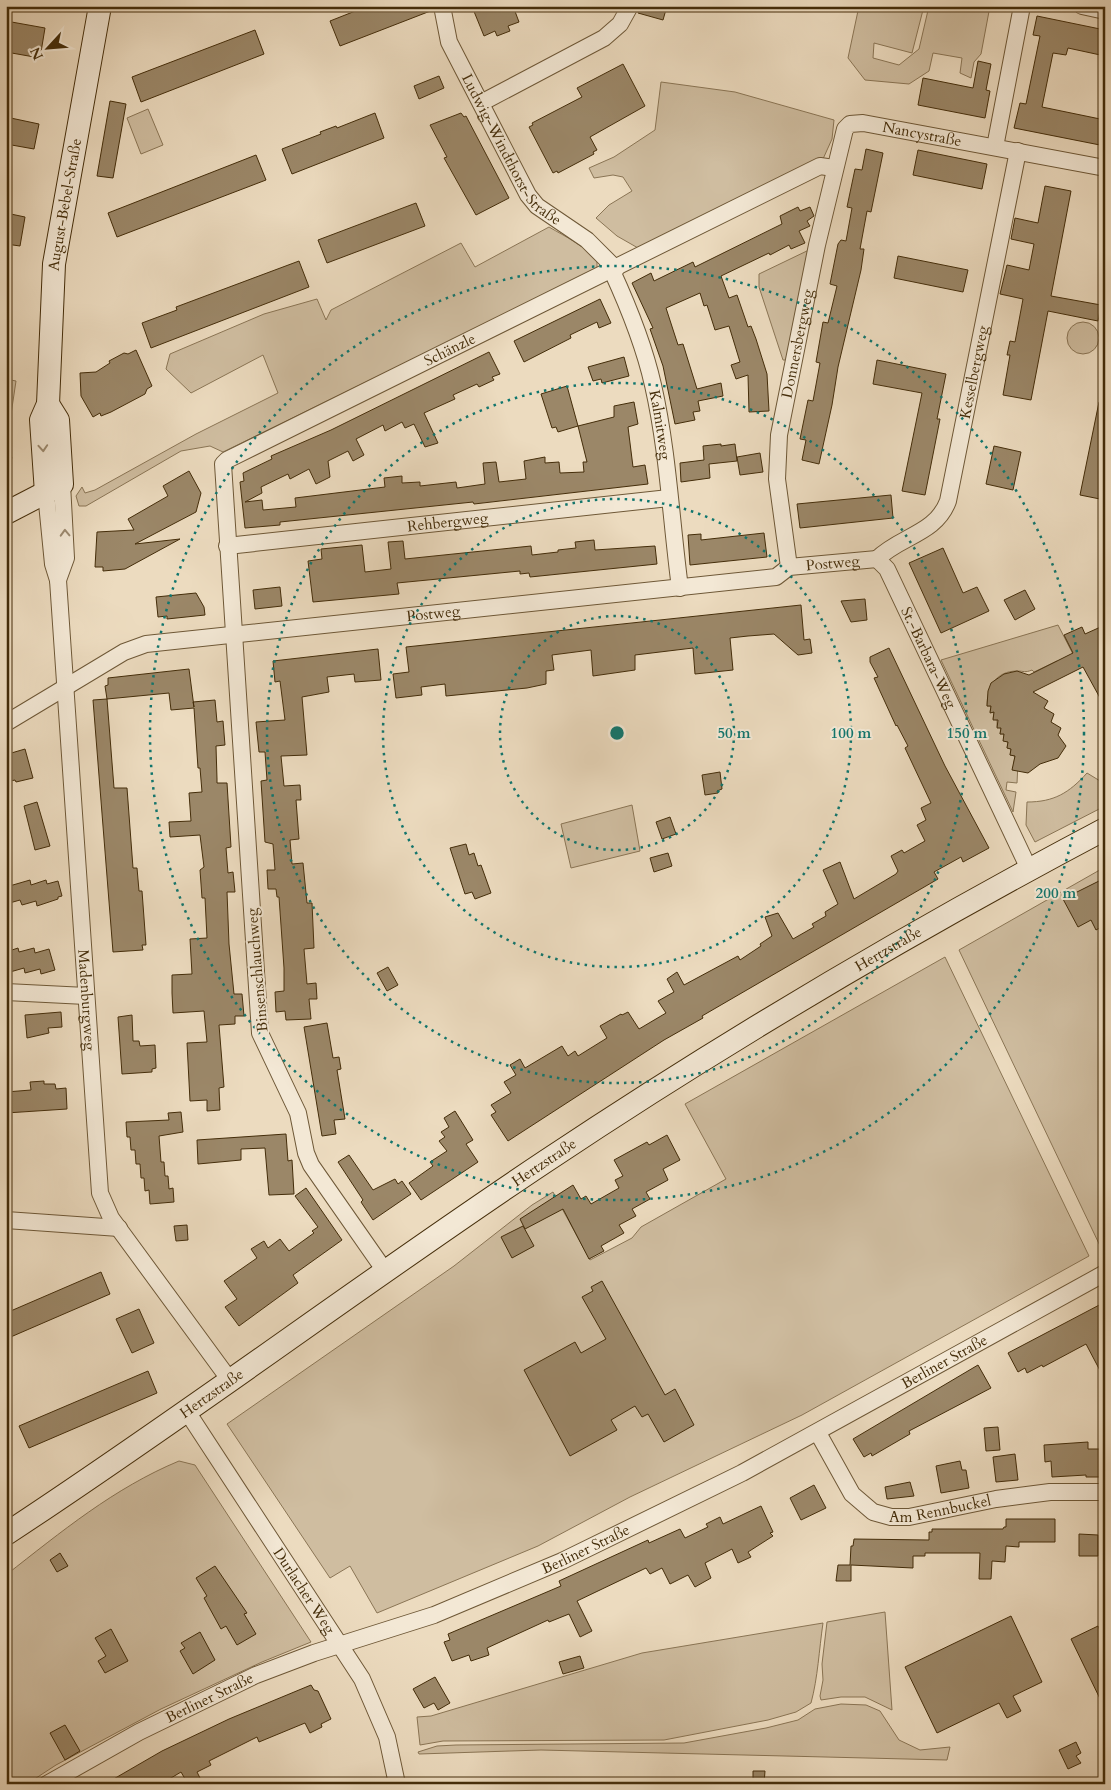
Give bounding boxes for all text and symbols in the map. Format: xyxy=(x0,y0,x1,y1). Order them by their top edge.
north arrow xyxy=(22,22,72,72)
text: N xyxy=(26,44,48,63)
street label: Ludwig-Windthorst-Straße xyxy=(457,70,565,230)
street label: Nancystraße xyxy=(881,117,963,151)
street label: August-Bebel-Straße xyxy=(44,137,86,271)
street label: Donnersbergweg xyxy=(777,287,818,400)
street label: Kesselbergweg xyxy=(955,323,993,420)
street label: Schänzle xyxy=(421,328,479,371)
street label: Kalmitweg xyxy=(644,388,676,462)
one-way arrow xyxy=(38,444,49,452)
street label: Rehbergweg xyxy=(406,508,490,536)
one-way arrow xyxy=(60,529,70,536)
street label: Postweg xyxy=(805,551,861,575)
street label: Postweg xyxy=(405,601,462,626)
street label: St.-Barbara-Weg xyxy=(896,603,962,712)
text: 50 m xyxy=(717,723,751,743)
text: 100 m xyxy=(831,723,872,743)
text: 150 m xyxy=(947,723,988,743)
centre of rings xyxy=(608,724,626,742)
text: 200 m xyxy=(1036,883,1077,903)
street label: Binsenschlauchweg xyxy=(242,907,272,1033)
street label: Hertzstraße xyxy=(851,922,925,976)
street label: Madenburgweg xyxy=(73,949,100,1052)
street label: Hertzstraße xyxy=(508,1133,580,1191)
street label: Berliner Straße xyxy=(898,1330,991,1393)
street label: Hertzstraße xyxy=(176,1364,248,1423)
street label: Am Rennbuckel xyxy=(889,1490,993,1527)
street label: Berliner Straße xyxy=(538,1519,633,1579)
street label: Durlacher Weg xyxy=(269,1544,340,1638)
street label: Berliner Straße xyxy=(162,1668,257,1728)

